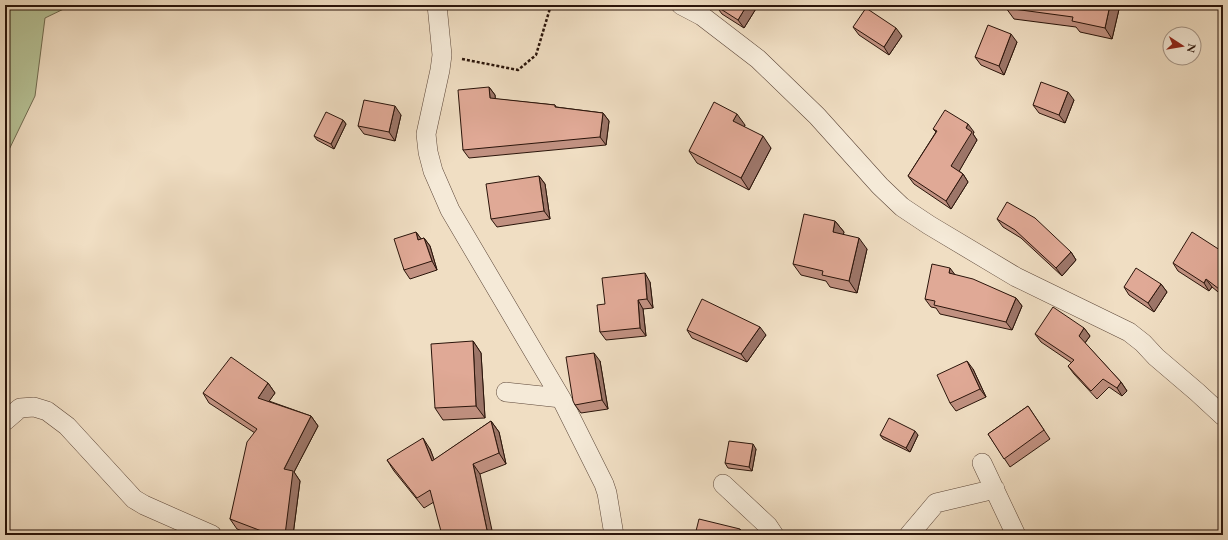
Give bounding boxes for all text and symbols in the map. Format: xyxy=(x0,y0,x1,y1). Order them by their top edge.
north arrow xyxy=(1162,26,1202,66)
text: N xyxy=(1184,42,1200,54)

